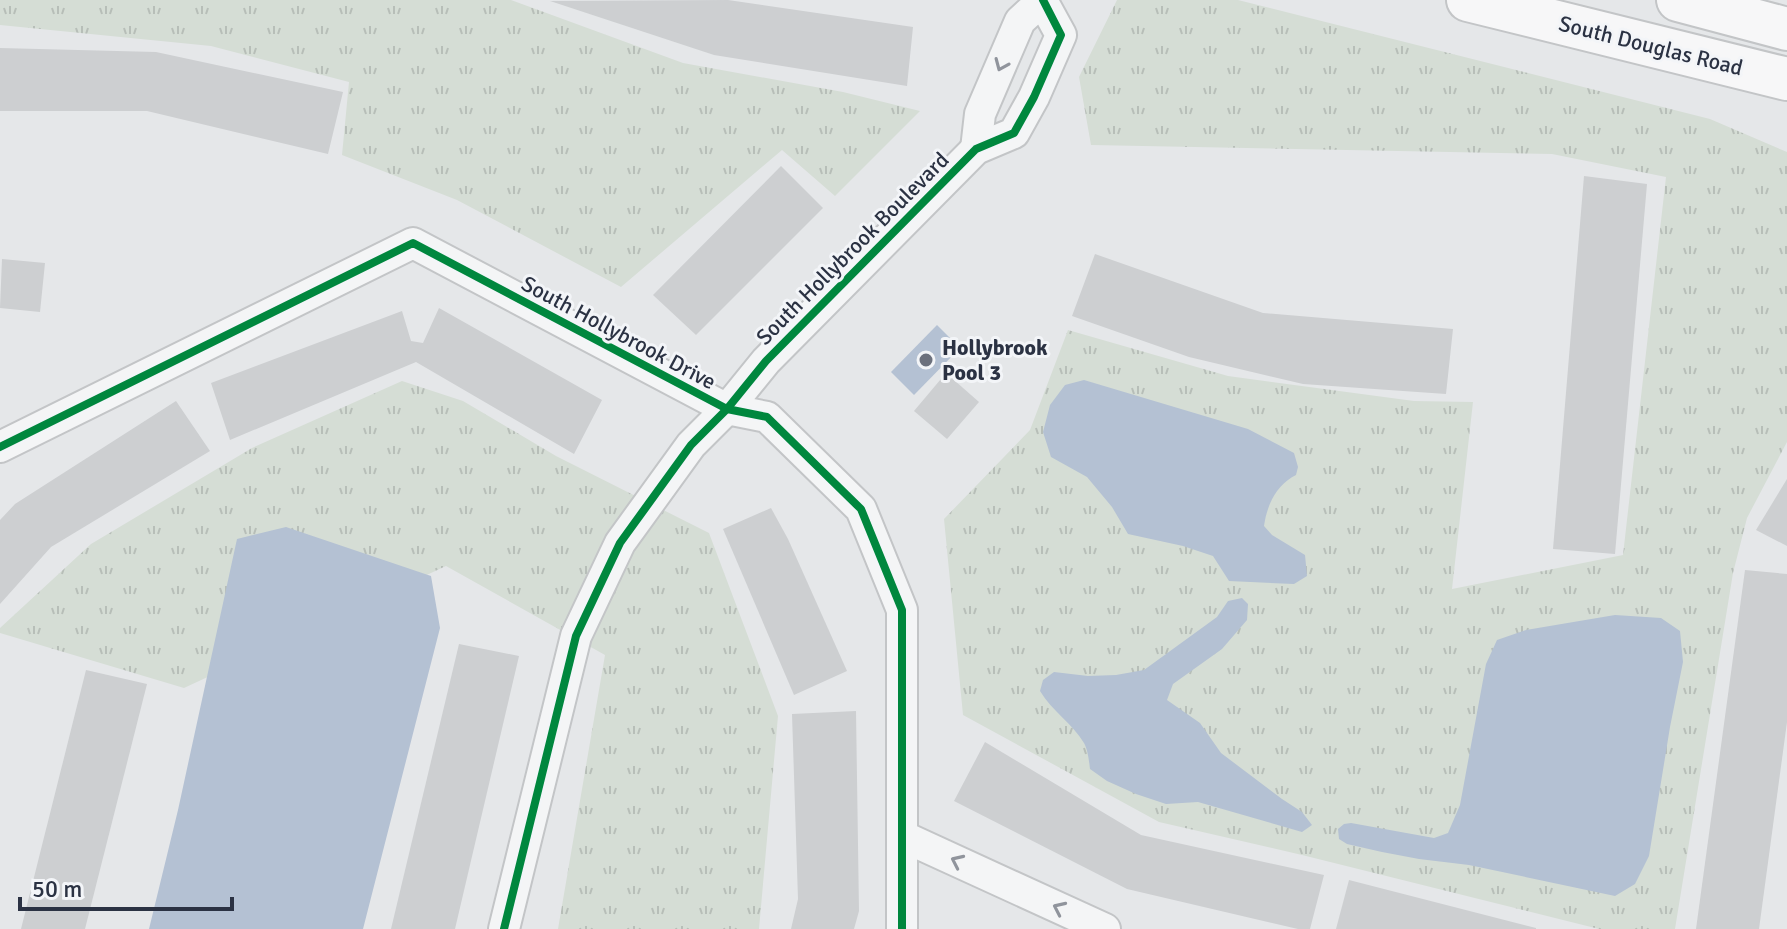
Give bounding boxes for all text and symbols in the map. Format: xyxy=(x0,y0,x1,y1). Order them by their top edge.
street label: South Douglas Road xyxy=(1556,10,1746,81)
one-way arrow xyxy=(995,57,1011,71)
street label: South Hollybrook Boulevard xyxy=(750,146,954,350)
street label: South Hollybrook Drive xyxy=(517,270,721,395)
place label: Hollybrook Pool 3 xyxy=(942,334,1048,386)
marker: Hollybrook Pool 3 xyxy=(917,351,935,369)
one-way arrow xyxy=(951,855,966,871)
scale bar xyxy=(20,861,232,911)
text: 50 m xyxy=(32,874,82,904)
one-way arrow xyxy=(1052,902,1067,918)

